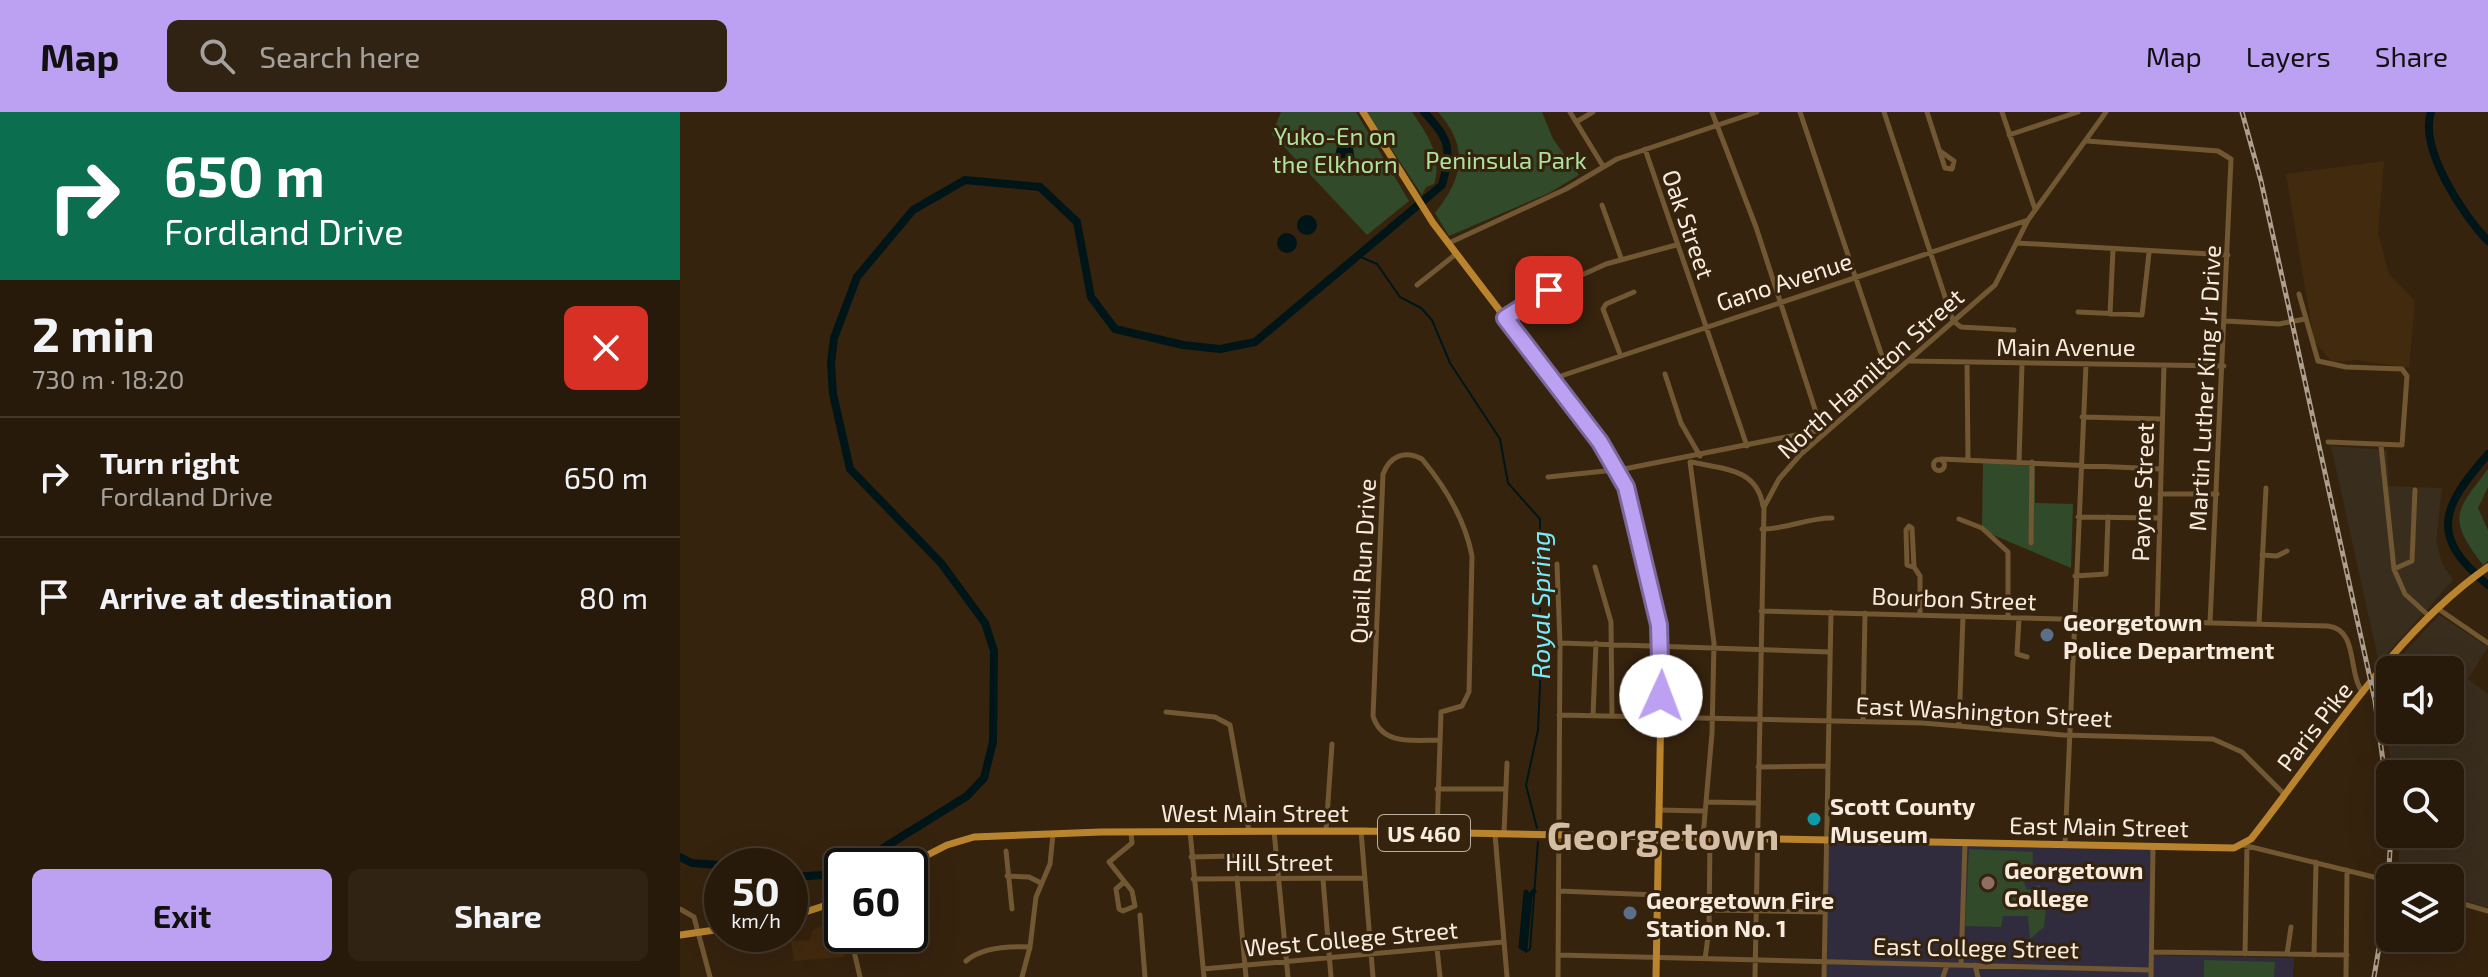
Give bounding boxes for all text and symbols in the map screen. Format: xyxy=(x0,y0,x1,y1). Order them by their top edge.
search box xyxy=(167,20,727,92)
text: Map xyxy=(40,33,119,79)
icon: search xyxy=(195,34,239,78)
text: Search here xyxy=(259,38,420,74)
text: Map xyxy=(2146,39,2202,73)
text: Layers xyxy=(2246,39,2331,73)
text: Share xyxy=(2375,39,2448,73)
park label: Yuko-En on the Elkhorn xyxy=(1272,121,1398,178)
text: 650 m xyxy=(164,141,325,208)
icon: right xyxy=(32,144,136,248)
park label: Peninsula Park xyxy=(1425,145,1587,174)
street label: Oak Street xyxy=(1657,166,1721,282)
text: Fordland Drive xyxy=(164,209,403,252)
street label: Martin Luther King Jr Drive xyxy=(2182,244,2226,532)
street label: Gano Avenue xyxy=(1712,245,1856,317)
pin xyxy=(1515,256,1583,324)
icon: arrive xyxy=(1527,268,1571,312)
street label: North Hamilton Street xyxy=(1771,282,1969,464)
text: 2 min xyxy=(32,304,155,362)
button: close xyxy=(564,306,648,390)
street label: Main Avenue xyxy=(1996,332,2136,361)
text: 730 m · 18:20 xyxy=(32,363,184,394)
street label: Payne Street xyxy=(2125,422,2159,562)
text: Turn right xyxy=(100,444,240,480)
icon: right xyxy=(32,455,76,499)
text: 650 m xyxy=(564,459,648,495)
street label: Quail Run Drive xyxy=(1343,478,1381,644)
text: Fordland Drive xyxy=(100,480,273,511)
water label: Royal Spring xyxy=(1524,531,1556,679)
icon: arrive xyxy=(32,575,76,619)
text: Arrive at destination xyxy=(100,579,392,615)
text: 80 m xyxy=(579,579,648,615)
street label: Bourbon Street xyxy=(1871,581,2037,615)
place label: Georgetown Police Department xyxy=(2063,607,2274,664)
marker: Georgetown Police Department xyxy=(2038,626,2056,644)
position arrow xyxy=(1619,654,1703,738)
map controls xyxy=(2376,656,2464,952)
button: sound xyxy=(2376,656,2464,744)
street label: Paris Pike xyxy=(2270,676,2358,776)
street label: East Washington Street xyxy=(1855,690,2113,732)
button: search xyxy=(2376,760,2464,848)
place label: Scott County Museum xyxy=(1830,791,1976,848)
street label: West Main Street xyxy=(1161,798,1349,827)
district label: Georgetown xyxy=(1547,810,1779,858)
marker: Scott County Museum xyxy=(1805,810,1823,828)
street label: East Main Street xyxy=(2009,810,2189,842)
road number: US 460 xyxy=(1378,815,1470,851)
street label: Hill Street xyxy=(1225,847,1333,876)
speed limit sign: 60 xyxy=(824,848,928,952)
place label: Georgetown College xyxy=(2004,855,2144,912)
button: layers xyxy=(2376,864,2464,952)
text: 50 xyxy=(732,866,780,914)
button: Exit xyxy=(32,869,332,961)
button: Share xyxy=(348,869,648,961)
marker: Georgetown College xyxy=(1979,874,1997,892)
place label: Georgetown Fire Station No. 1 xyxy=(1646,885,1834,942)
marker: Georgetown Fire Station No. 1 xyxy=(1621,904,1639,922)
text: km/h xyxy=(731,908,781,932)
street label: West College Street xyxy=(1243,914,1459,962)
street label: East College Street xyxy=(1873,931,2079,963)

